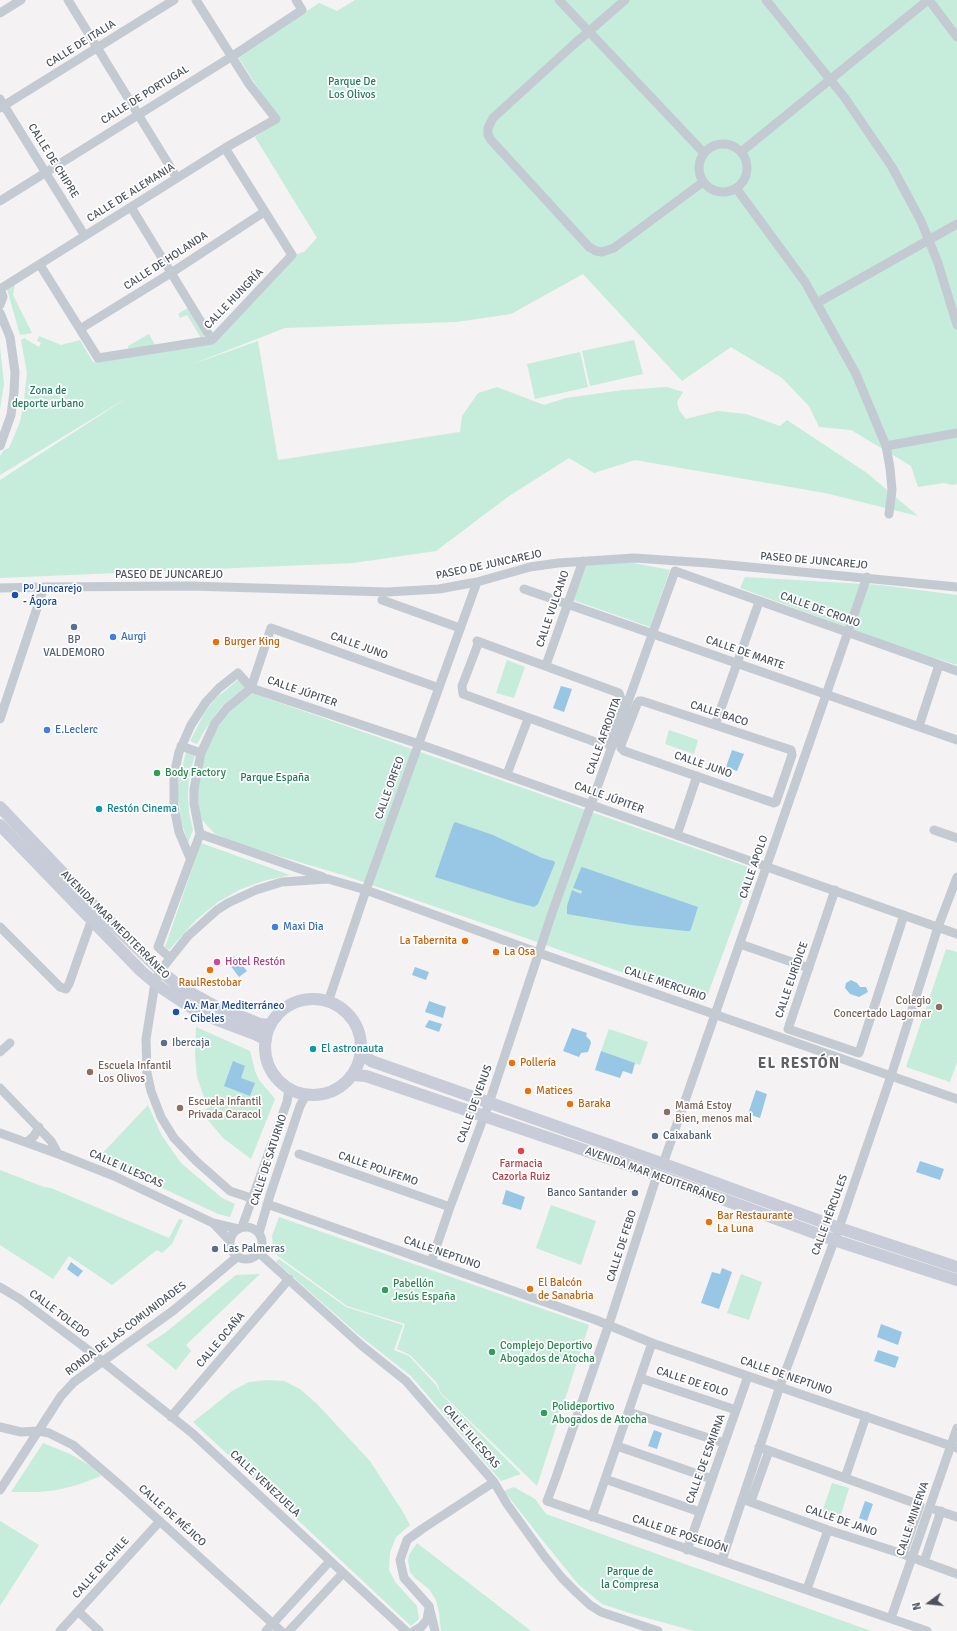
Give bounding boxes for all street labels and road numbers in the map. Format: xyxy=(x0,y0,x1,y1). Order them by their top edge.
street label: CALLE DE ITALIA xyxy=(44,17,118,71)
street label: CALLE DE PORTUGAL xyxy=(99,63,191,127)
street label: CALLE DE CHIPRE xyxy=(25,121,81,201)
street label: CALLE DE ALEMANIA xyxy=(85,161,177,225)
street label: CALLE DE HOLANDA xyxy=(122,229,210,293)
street label: CALLE HUNGRÍA xyxy=(202,266,266,332)
street label: PASEO DE JUNCAREJO xyxy=(435,547,543,583)
street label: PASEO DE JUNCAREJO xyxy=(760,550,868,572)
street label: PASEO DE JUNCAREJO xyxy=(115,568,223,582)
street label: CALLE VULCANO xyxy=(534,569,572,649)
street label: CALLE DE CRONO xyxy=(778,589,862,631)
street label: CALLE JUNO xyxy=(328,629,390,663)
street label: CALLE DE MARTE xyxy=(704,633,786,673)
street label: CALLE JÚPITER xyxy=(265,674,339,710)
street label: CALLE AFRODITA xyxy=(584,696,624,776)
street label: CALLE BACO xyxy=(688,698,750,730)
street label: CALLE JUNO xyxy=(672,749,734,781)
street label: CALLE ORFEO xyxy=(372,755,408,821)
street label: CALLE JÚPITER xyxy=(572,779,646,817)
street label: CALLE APOLO xyxy=(737,834,771,900)
street label: AVENIDA MAR MEDITERRÁNEO xyxy=(58,868,172,982)
street label: CALLE EURÍDICE xyxy=(773,940,811,1020)
street label: CALLE MERCURIO xyxy=(622,964,708,1004)
street label: CALLE DE VENUS xyxy=(455,1063,495,1145)
street label: CALLE DE SATURNO xyxy=(248,1113,290,1207)
street label: AVENIDA MAR MEDITERRÁNEO xyxy=(583,1144,727,1208)
street label: CALLE ILLESCAS xyxy=(87,1147,165,1191)
street label: CALLE POLIFEMO xyxy=(336,1149,420,1189)
street label: CALLE HÉRCULES xyxy=(809,1173,851,1257)
street label: CALLE DE FEBO xyxy=(604,1208,640,1284)
street label: CALLE NEPTUNO xyxy=(402,1234,482,1272)
street label: RONDA DE LAS COMUNIDADES xyxy=(63,1279,189,1379)
street label: CALLE TOLEDO xyxy=(26,1287,92,1341)
street label: CALLE OCAÑA xyxy=(194,1310,248,1370)
street label: CALLE DE NEPTUNO xyxy=(738,1354,834,1398)
street label: CALLE DE EOLO xyxy=(654,1364,730,1400)
street label: CALLE ILLESCAS xyxy=(440,1403,502,1471)
street label: CALLE DE ESMIRNA xyxy=(684,1412,728,1506)
street label: CALLE VENEZUELA xyxy=(227,1448,303,1520)
street label: CALLE MINERVA xyxy=(894,1480,932,1558)
street label: CALLE DE MÉJICO xyxy=(136,1482,208,1550)
street label: CALLE DE JANO xyxy=(803,1503,879,1539)
street label: CALLE DE POSEIDÓN xyxy=(630,1512,730,1556)
street label: CALLE DE CHILE xyxy=(70,1535,132,1601)

